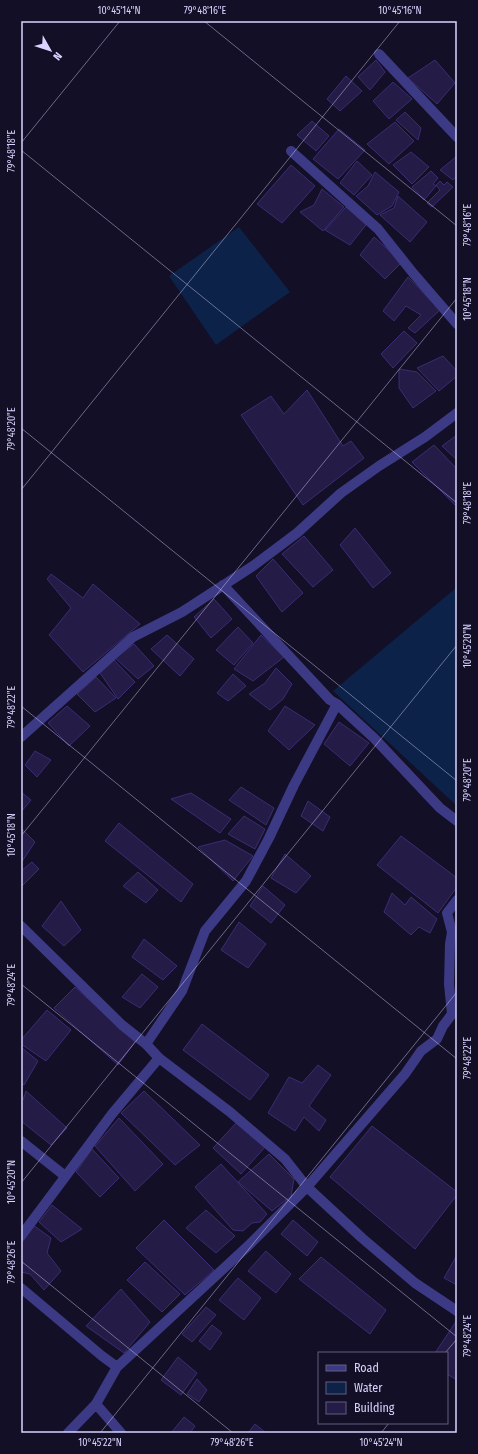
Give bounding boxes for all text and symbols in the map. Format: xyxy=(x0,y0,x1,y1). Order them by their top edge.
text: 10°45'14"N xyxy=(98,5,140,17)
text: 79°48'16"E xyxy=(184,5,226,17)
text: 10°45'16"N xyxy=(378,5,422,17)
north arrow xyxy=(30,30,70,70)
text: N xyxy=(50,49,65,63)
text: 79°48'18"E xyxy=(6,130,18,172)
text: 79°48'16"E xyxy=(462,204,474,246)
text: 10°45'18"N xyxy=(462,277,474,321)
text: 79°48'20"E xyxy=(6,407,18,451)
text: 79°48'18"E xyxy=(462,482,474,524)
text: 10°45'20"N xyxy=(462,624,474,668)
text: 79°48'22"E xyxy=(6,685,18,728)
text: 79°48'20"E xyxy=(462,758,474,802)
text: 10°45'18"N xyxy=(6,813,18,857)
text: 79°48'24"E xyxy=(6,964,18,1006)
text: 79°48'22"E xyxy=(462,1036,474,1079)
text: 10°45'20"N xyxy=(6,1160,18,1204)
text: 79°48'26"E xyxy=(6,1240,18,1283)
text: 79°48'24"E xyxy=(462,1315,474,1357)
legend xyxy=(318,1352,448,1424)
text: Road xyxy=(354,1361,379,1375)
text: Water xyxy=(354,1381,383,1395)
text: Building xyxy=(354,1401,395,1415)
text: 10°45'22"N xyxy=(78,1437,122,1449)
text: 79°48'26"E xyxy=(211,1437,254,1449)
text: 10°45'24"N xyxy=(359,1437,403,1449)

